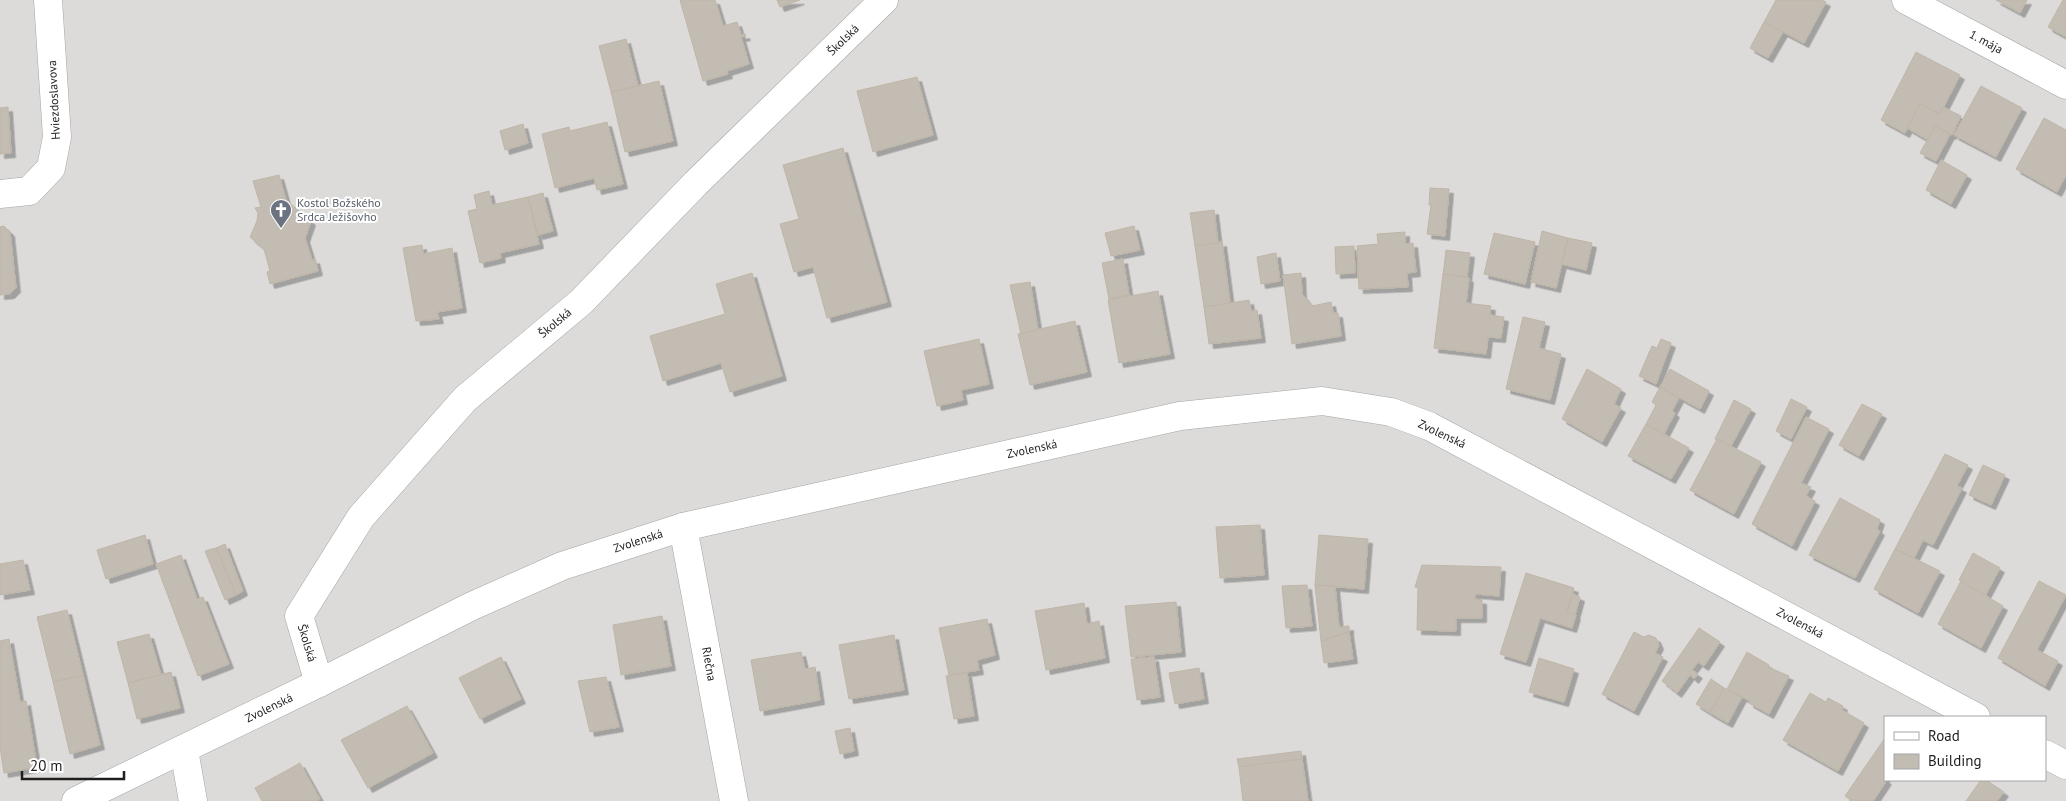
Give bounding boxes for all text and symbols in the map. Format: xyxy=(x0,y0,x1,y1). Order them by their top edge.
street label: Školská xyxy=(824,21,862,58)
street label: 1. mája xyxy=(1967,26,2006,57)
street label: Hviezdoslavova xyxy=(44,60,63,140)
place label: Kostol Božského Srdca Ježišovho xyxy=(297,195,381,224)
church icon: Kostol Božského Srdca Ježišovho xyxy=(269,198,293,229)
street label: Školská xyxy=(535,304,574,341)
street label: Zvolenská xyxy=(1416,416,1469,451)
street label: Zvolenská xyxy=(1005,436,1059,461)
street label: Zvolenská xyxy=(611,525,665,556)
street label: Zvolenská xyxy=(1774,604,1826,641)
street label: Školská xyxy=(295,622,320,664)
street label: Riečna xyxy=(699,646,720,682)
street label: Zvolenská xyxy=(242,690,295,726)
legend xyxy=(1884,716,2046,781)
text: Road xyxy=(1928,726,1960,745)
scale bar xyxy=(22,748,125,780)
text: Building xyxy=(1928,751,1982,770)
text: 20 m xyxy=(30,756,63,775)

